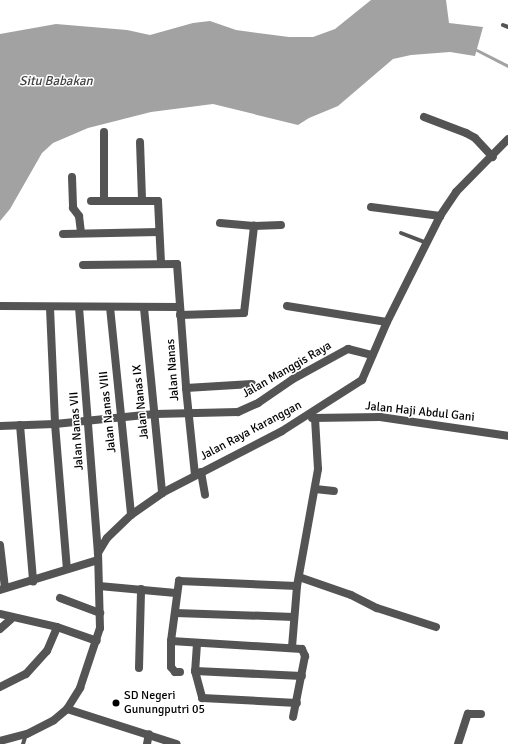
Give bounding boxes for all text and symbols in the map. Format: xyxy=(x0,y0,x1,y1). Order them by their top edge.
water label: Situ Babakan xyxy=(19,73,93,89)
street label: Jalan Nanas xyxy=(164,339,182,401)
street label: Jalan Manggis Raya xyxy=(240,339,334,401)
street label: Jalan Nanas IX xyxy=(130,364,152,440)
street label: Jalan Nanas VIII xyxy=(97,370,119,454)
street label: Jalan Nanas VII xyxy=(67,391,87,471)
street label: Jalan Raya Karanggan xyxy=(198,398,304,464)
street label: Jalan Haji Abdul Gani xyxy=(365,399,475,425)
place label: SD Negeri Gunungputri 05 xyxy=(124,689,205,717)
marker: SD Negeri Gunungputri 05 xyxy=(111,698,121,708)

